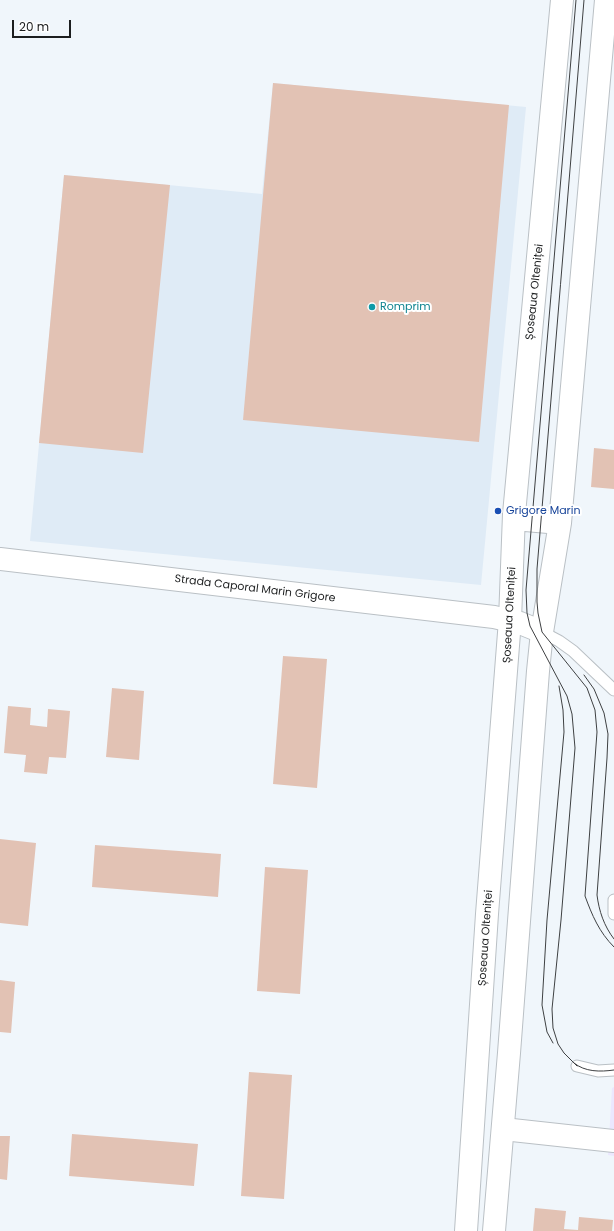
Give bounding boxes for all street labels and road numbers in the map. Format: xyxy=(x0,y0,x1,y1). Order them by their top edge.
street label: Șoseaua Olteniței xyxy=(523,243,547,341)
street label: Șoseaua Olteniței xyxy=(501,567,519,663)
street label: Strada Caporal Marin Grigore xyxy=(174,573,336,605)
street label: Șoseaua Olteniței xyxy=(476,889,496,987)

